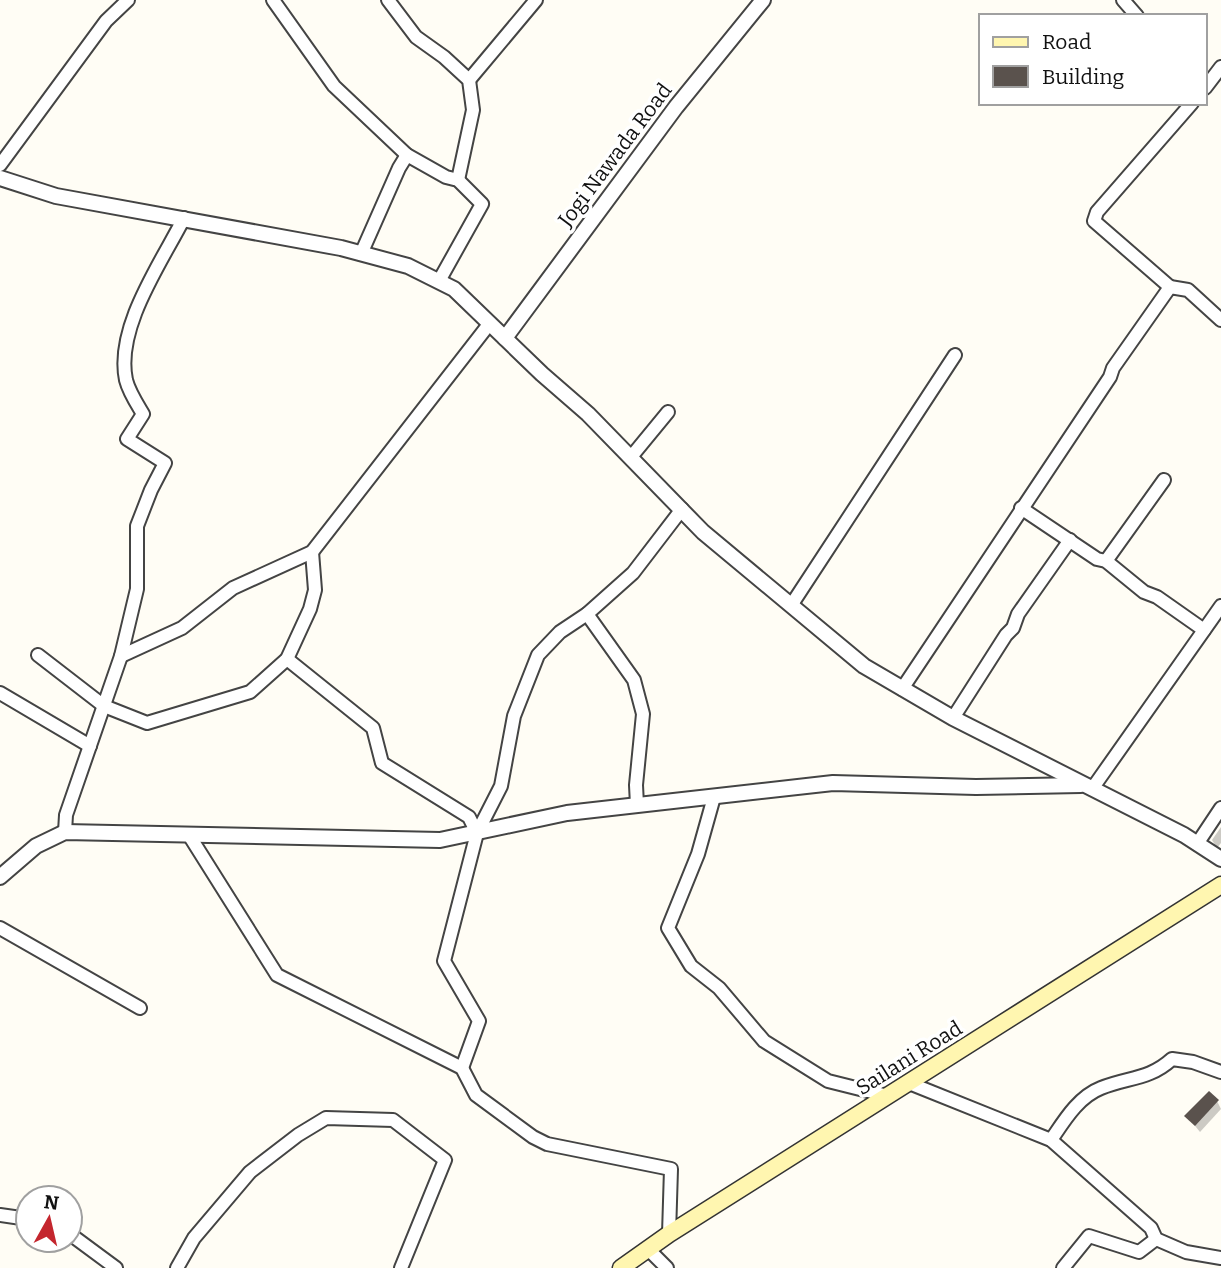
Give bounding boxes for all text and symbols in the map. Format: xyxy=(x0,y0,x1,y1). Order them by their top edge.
legend xyxy=(979,14,1207,105)
text: Road xyxy=(1042,29,1091,55)
text: Building xyxy=(1042,64,1125,90)
street label: Jogi Nawada Road xyxy=(552,78,677,233)
street label: Sailani Road xyxy=(851,1015,967,1101)
north arrow xyxy=(14,1184,84,1254)
text: N xyxy=(42,1190,60,1215)

